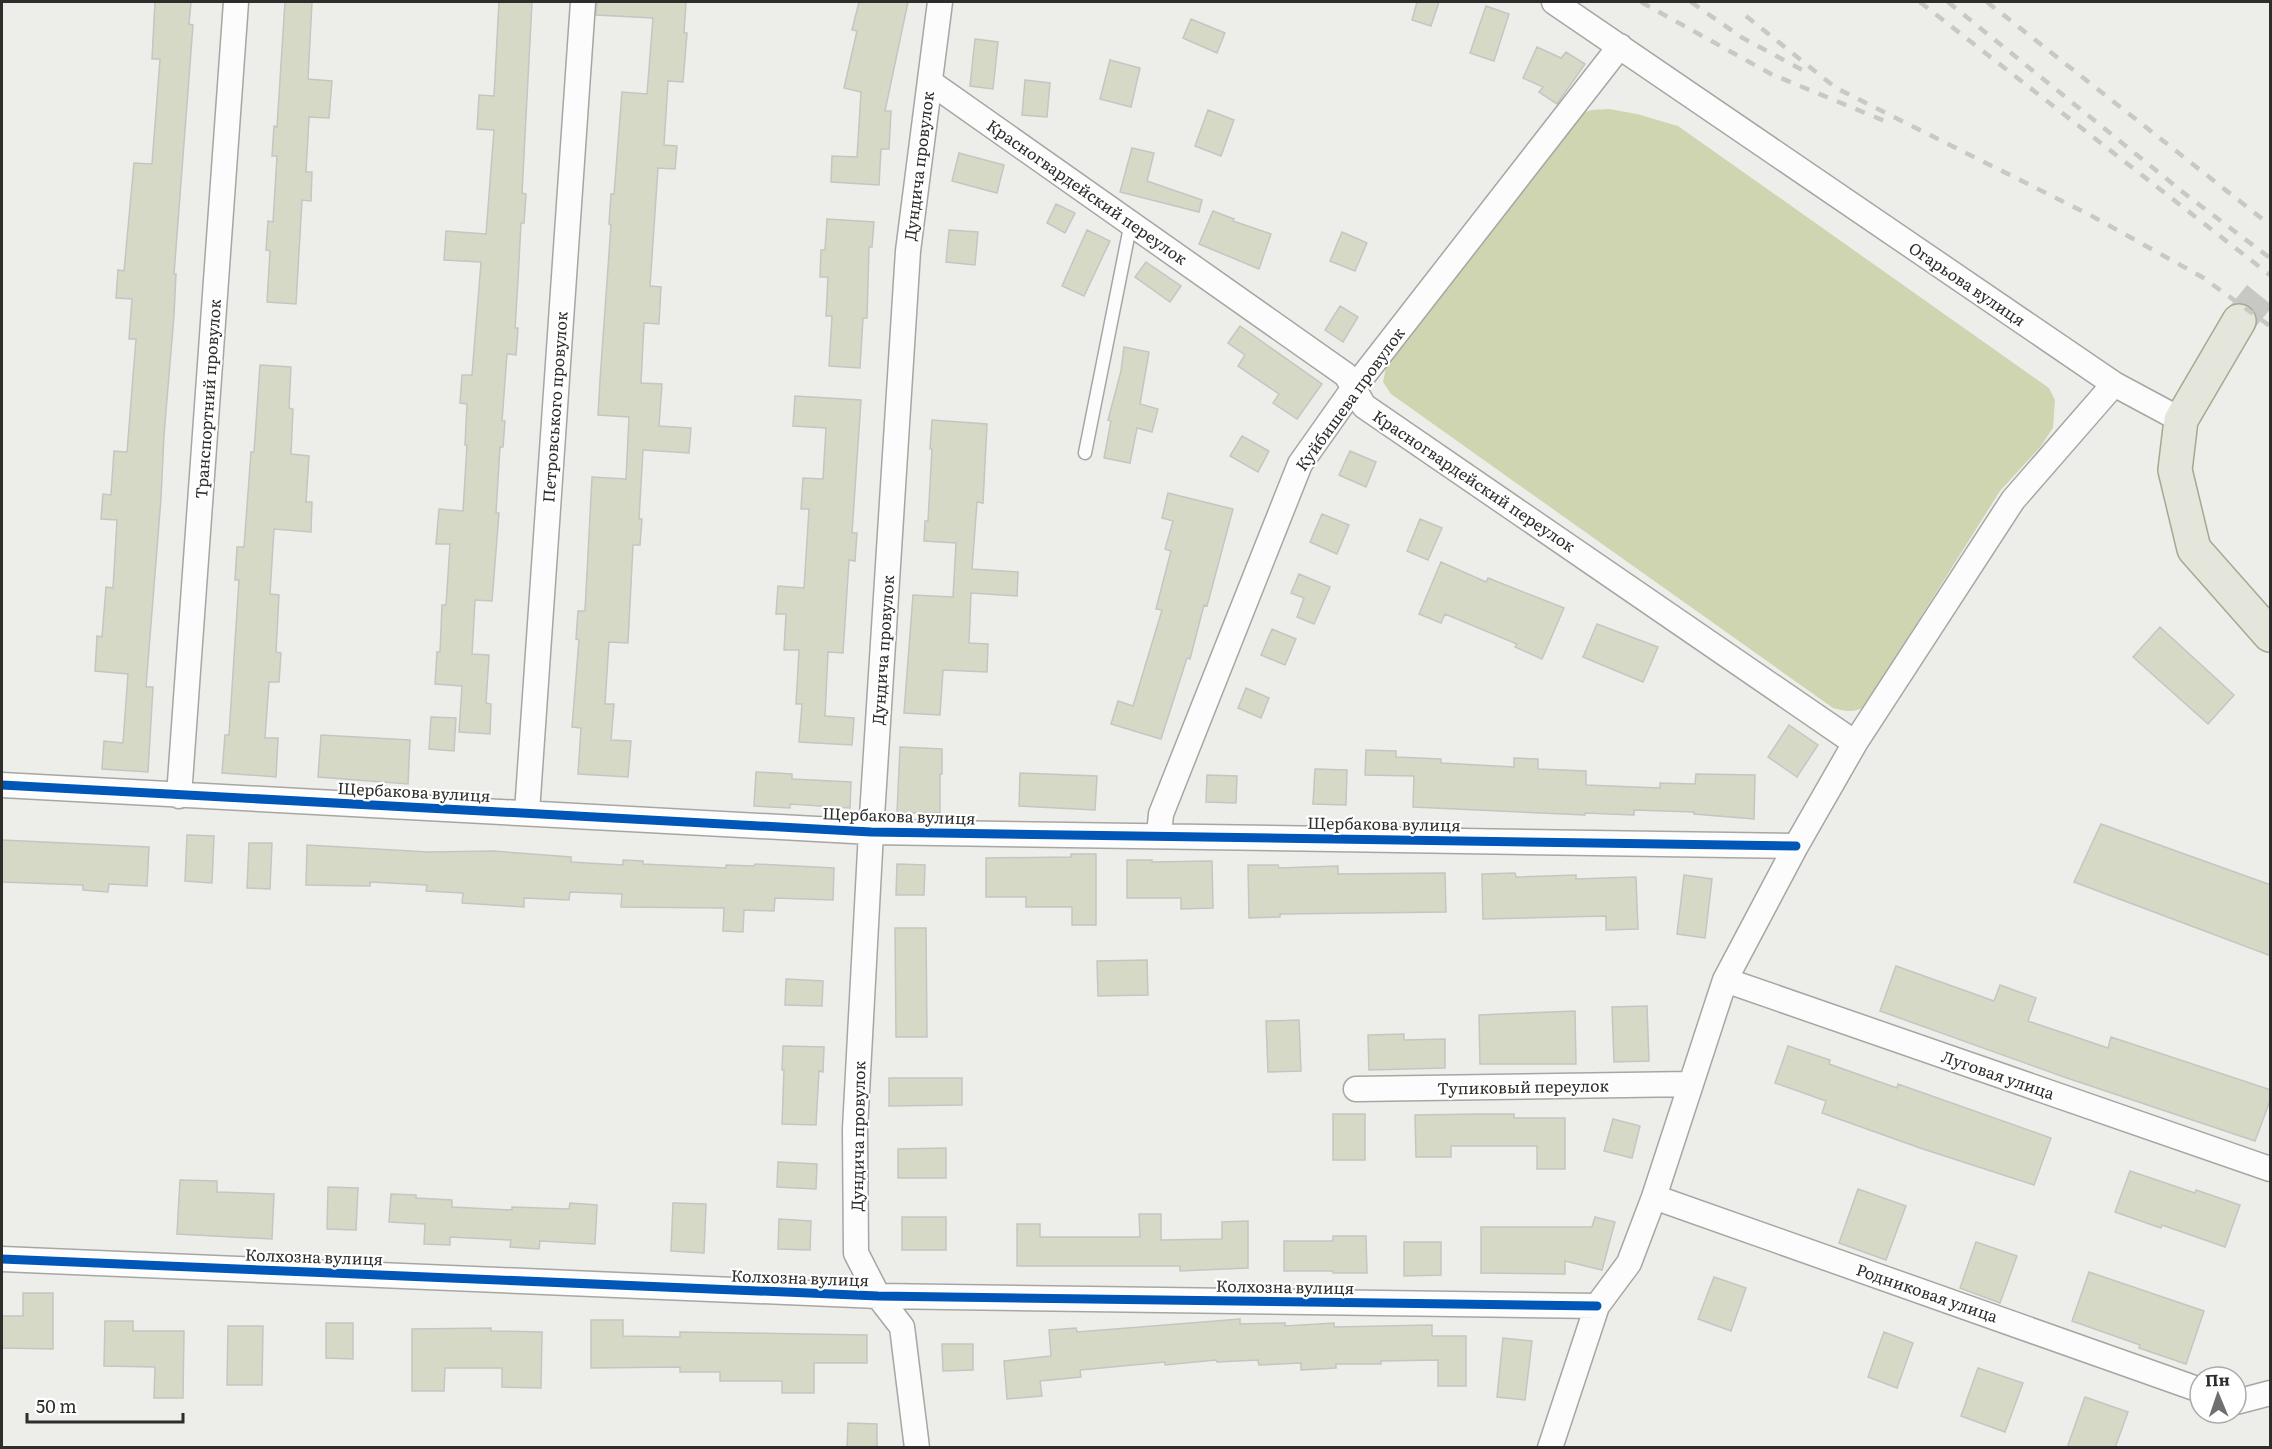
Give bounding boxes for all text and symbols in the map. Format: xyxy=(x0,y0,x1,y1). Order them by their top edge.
street label: Дундича провулок xyxy=(897,89,939,242)
street label: Красногвардейский переулок xyxy=(982,113,1193,270)
street label: Огарьова вулиця xyxy=(1904,235,2031,331)
street label: Транспортний провулок xyxy=(188,298,226,500)
street label: Петровського провулок xyxy=(535,310,573,503)
street label: Куйбишева провулок xyxy=(1289,321,1410,475)
street label: Красногвардейский переулок xyxy=(1368,403,1581,557)
street label: Дундича провулок xyxy=(865,574,899,726)
street label: Щербакова вулиця xyxy=(337,775,491,807)
street label: Щербакова вулиця xyxy=(822,800,976,830)
street label: Щербакова вулиця xyxy=(1307,810,1461,836)
street label: Луговая улица xyxy=(1939,1044,2058,1105)
street label: Дундича провулок xyxy=(844,1060,870,1211)
street label: Тупиковый переулок xyxy=(1437,1072,1610,1099)
street label: Колхозна вулиця xyxy=(244,1242,384,1270)
street label: Родниковая улица xyxy=(1853,1257,2002,1328)
street label: Колхозна вулиця xyxy=(730,1263,870,1291)
street label: Колхозна вулиця xyxy=(1216,1273,1354,1299)
north arrow xyxy=(2188,1365,2248,1425)
text: Пн xyxy=(2205,1367,2230,1391)
scale bar xyxy=(27,1386,183,1424)
text: 50 m xyxy=(36,1392,77,1419)

